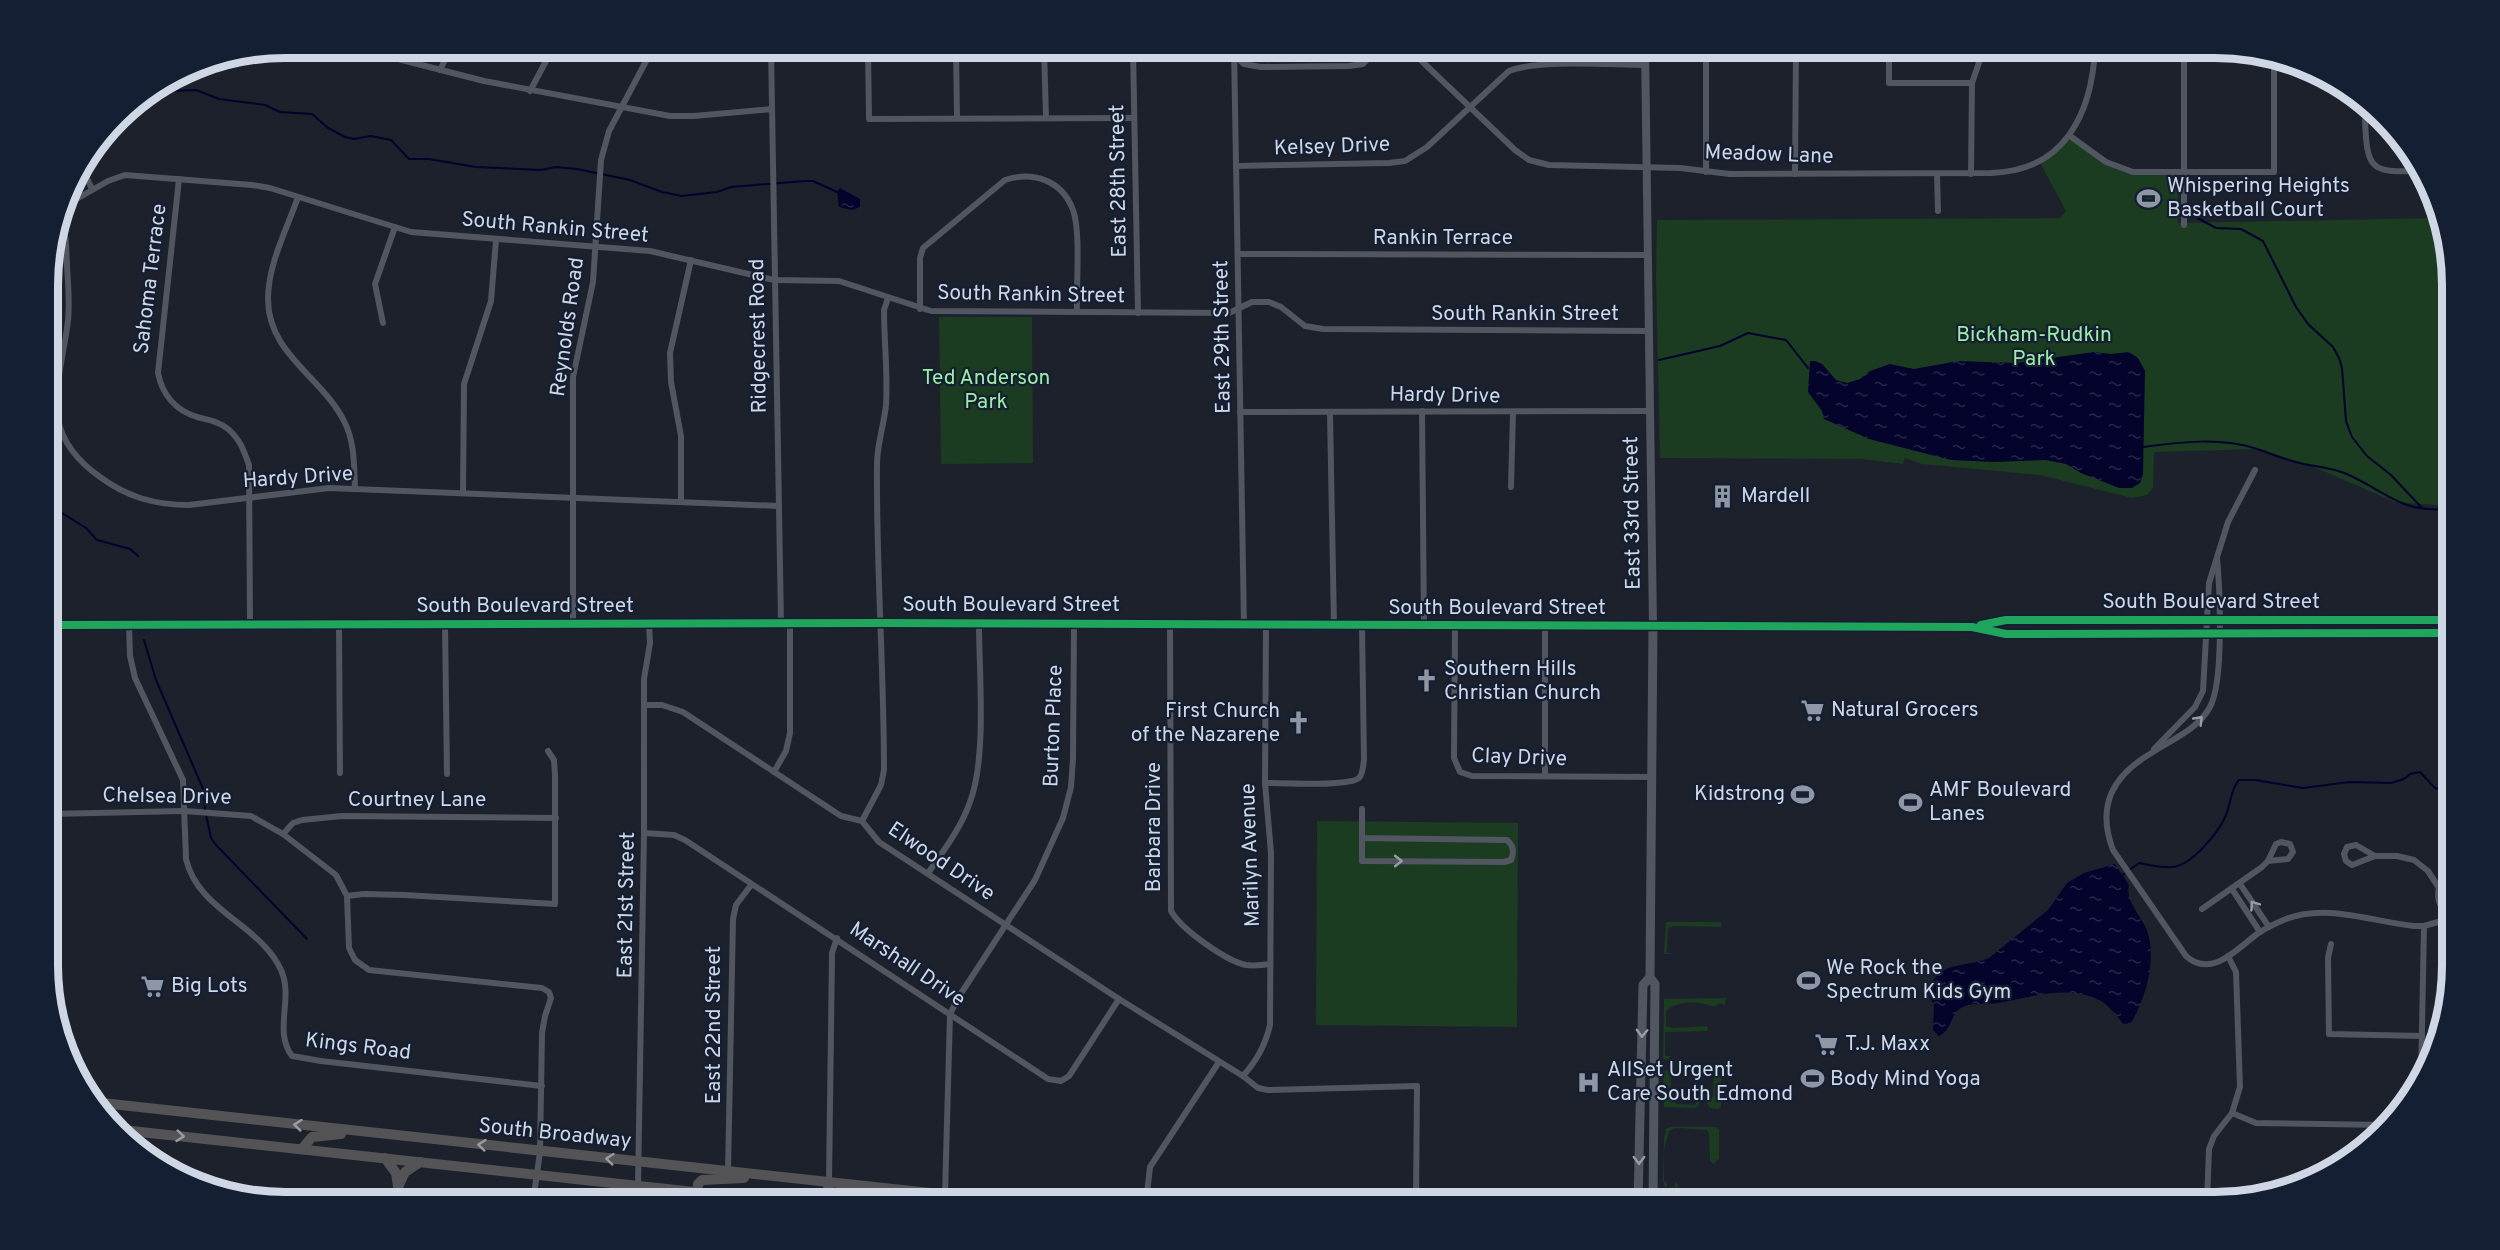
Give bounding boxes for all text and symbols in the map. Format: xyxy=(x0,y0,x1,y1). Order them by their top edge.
street label: East 28th Street xyxy=(1104,104,1134,258)
street label: Kelsey Drive xyxy=(1273,131,1391,163)
street label: Meadow Lane xyxy=(1704,139,1834,171)
place label: Whispering Heights Basketball Court xyxy=(2167,173,2350,224)
sports icon: Whispering Heights Basketball Court xyxy=(2136,185,2162,211)
street label: Sahoma Terrace xyxy=(128,202,174,356)
street label: South Rankin Street xyxy=(460,206,650,250)
street label: Rankin Terrace xyxy=(1373,225,1513,252)
street label: Reynolds Road xyxy=(545,256,591,398)
street label: Ridgecrest Road xyxy=(744,258,774,414)
street label: East 29th Street xyxy=(1208,260,1238,414)
street label: South Rankin Street xyxy=(937,280,1125,310)
street label: South Rankin Street xyxy=(1431,301,1619,328)
park label: Bickham-Rudkin Park xyxy=(1956,322,2112,373)
park label: Ted Anderson Park xyxy=(922,365,1050,416)
street label: Hardy Drive xyxy=(1389,382,1501,410)
street label: East 33rd Street xyxy=(1618,436,1648,590)
street label: Hardy Drive xyxy=(242,461,354,495)
building icon: Mardell xyxy=(1710,483,1736,509)
place label: Mardell xyxy=(1741,483,1810,510)
street label: South Boulevard Street xyxy=(2102,589,2320,616)
street label: South Boulevard Street xyxy=(902,592,1120,619)
street label: South Boulevard Street xyxy=(416,593,634,620)
street label: South Boulevard Street xyxy=(1388,595,1606,622)
place label: Southern Hills Christian Church xyxy=(1444,656,1601,707)
street label: Burton Place xyxy=(1038,664,1070,788)
church icon: Southern Hills Christian Church xyxy=(1413,668,1439,694)
supermarket icon: Natural Grocers xyxy=(1800,697,1826,723)
place label: Natural Grocers xyxy=(1831,697,1979,724)
place label: First Church of the Nazarene xyxy=(1131,698,1280,749)
church icon: First Church of the Nazarene xyxy=(1285,710,1311,736)
one-way arrow xyxy=(2192,716,2203,727)
street label: Clay Drive xyxy=(1471,743,1567,773)
street label: Barbara Drive xyxy=(1141,762,1168,892)
place label: AMF Boulevard Lanes xyxy=(1929,777,2071,828)
place label: Kidstrong xyxy=(1694,781,1785,808)
sports icon: Kidstrong xyxy=(1790,781,1816,807)
street label: Chelsea Drive xyxy=(102,782,232,812)
street label: Marilyn Avenue xyxy=(1235,783,1267,927)
street label: Courtney Lane xyxy=(348,787,486,814)
sports icon: AMF Boulevard Lanes xyxy=(1898,789,1924,815)
street label: Elwood Drive xyxy=(882,816,1000,908)
street label: East 21st Street xyxy=(612,831,642,979)
one-way arrow xyxy=(1393,855,1402,867)
one-way arrow xyxy=(2250,901,2261,912)
street label: Marshall Drive xyxy=(844,916,970,1014)
street label: East 22nd Street xyxy=(701,946,728,1104)
place label: We Rock the Spectrum Kids Gym xyxy=(1826,955,2011,1006)
sports icon: We Rock the Spectrum Kids Gym xyxy=(1795,967,1821,993)
supermarket icon: Big Lots xyxy=(140,973,166,999)
place label: Big Lots xyxy=(171,973,248,1000)
street label: Kings Road xyxy=(303,1027,413,1067)
one-way arrow xyxy=(1636,1028,1649,1037)
supermarket icon: T.J. Maxx xyxy=(1814,1031,1840,1057)
place label: T.J. Maxx xyxy=(1845,1031,1930,1058)
place label: AllSet Urgent Care South Edmond xyxy=(1607,1057,1793,1108)
sports icon: Body Mind Yoga xyxy=(1799,1066,1825,1092)
place label: Body Mind Yoga xyxy=(1830,1066,1981,1093)
hospital icon: AllSet Urgent Care South Edmond xyxy=(1576,1069,1602,1095)
street label: South Broadway xyxy=(477,1113,633,1155)
one-way arrow xyxy=(293,1119,302,1132)
one-way arrow xyxy=(176,1129,185,1142)
one-way arrow xyxy=(477,1140,486,1152)
one-way arrow xyxy=(605,1153,614,1166)
one-way arrow xyxy=(1633,1155,1645,1164)

